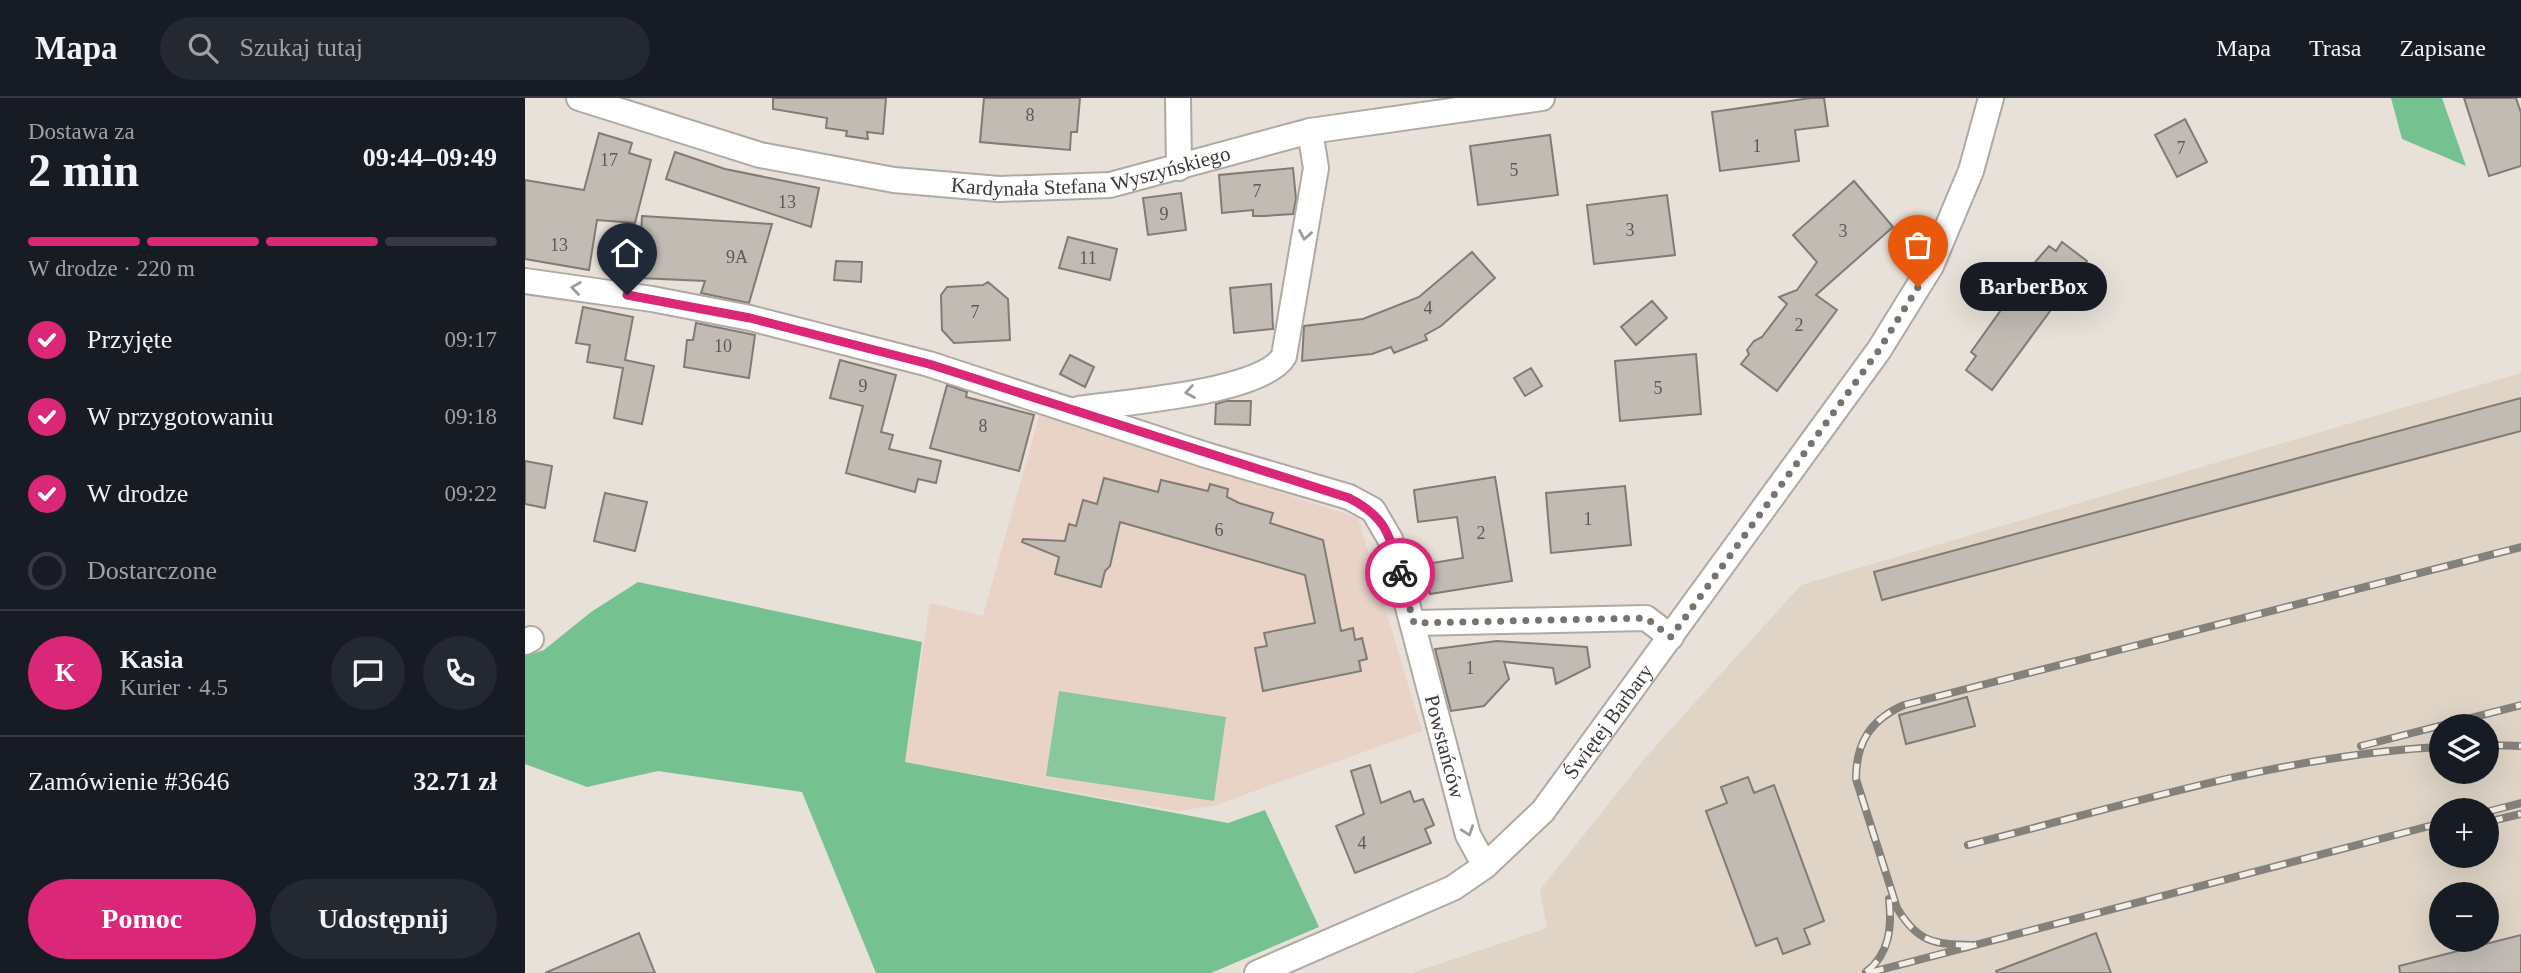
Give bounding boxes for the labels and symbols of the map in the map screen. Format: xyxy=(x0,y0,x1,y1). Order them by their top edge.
house number: 8 xyxy=(1026,105,1035,125)
house number: 1 xyxy=(1753,136,1762,156)
house number: 7 xyxy=(2177,138,2186,158)
street label: Kardynała Stefana Wyszyńskiego xyxy=(950,141,1233,201)
house number: 17 xyxy=(600,150,618,170)
house number: 5 xyxy=(1510,160,1519,180)
house number: 7 xyxy=(1253,181,1262,201)
house number: 13 xyxy=(778,192,796,212)
house number: 9 xyxy=(1160,204,1169,224)
pin xyxy=(1888,215,1948,287)
house number: 3 xyxy=(1626,220,1635,240)
house number: 3 xyxy=(1839,221,1848,241)
pin xyxy=(597,223,657,295)
one-way arrow xyxy=(1298,229,1313,241)
house number: 13 xyxy=(550,235,568,255)
house number: 9A xyxy=(726,247,748,267)
house number: 11 xyxy=(1079,248,1097,268)
callout: BarberBox xyxy=(1960,262,2107,312)
one-way arrow xyxy=(570,281,582,296)
house number: 4 xyxy=(1424,298,1433,318)
house number: 7 xyxy=(971,302,980,322)
house number: 2 xyxy=(1795,315,1804,335)
house number: 10 xyxy=(714,336,732,356)
house number: 9 xyxy=(859,376,868,396)
house number: 5 xyxy=(1654,378,1663,398)
one-way arrow xyxy=(1184,385,1196,400)
house number: 8 xyxy=(979,416,988,436)
house number: 1 xyxy=(1584,509,1593,529)
house number: 6 xyxy=(1215,520,1224,540)
house number: 2 xyxy=(1477,523,1486,543)
courier xyxy=(1365,538,1435,608)
house number: 1 xyxy=(1466,658,1475,678)
street label: Świętej Barbary xyxy=(1558,659,1658,784)
street label: Powstańców xyxy=(1420,692,1470,802)
one-way arrow xyxy=(1460,825,1474,837)
house number: 4 xyxy=(1358,833,1367,853)

